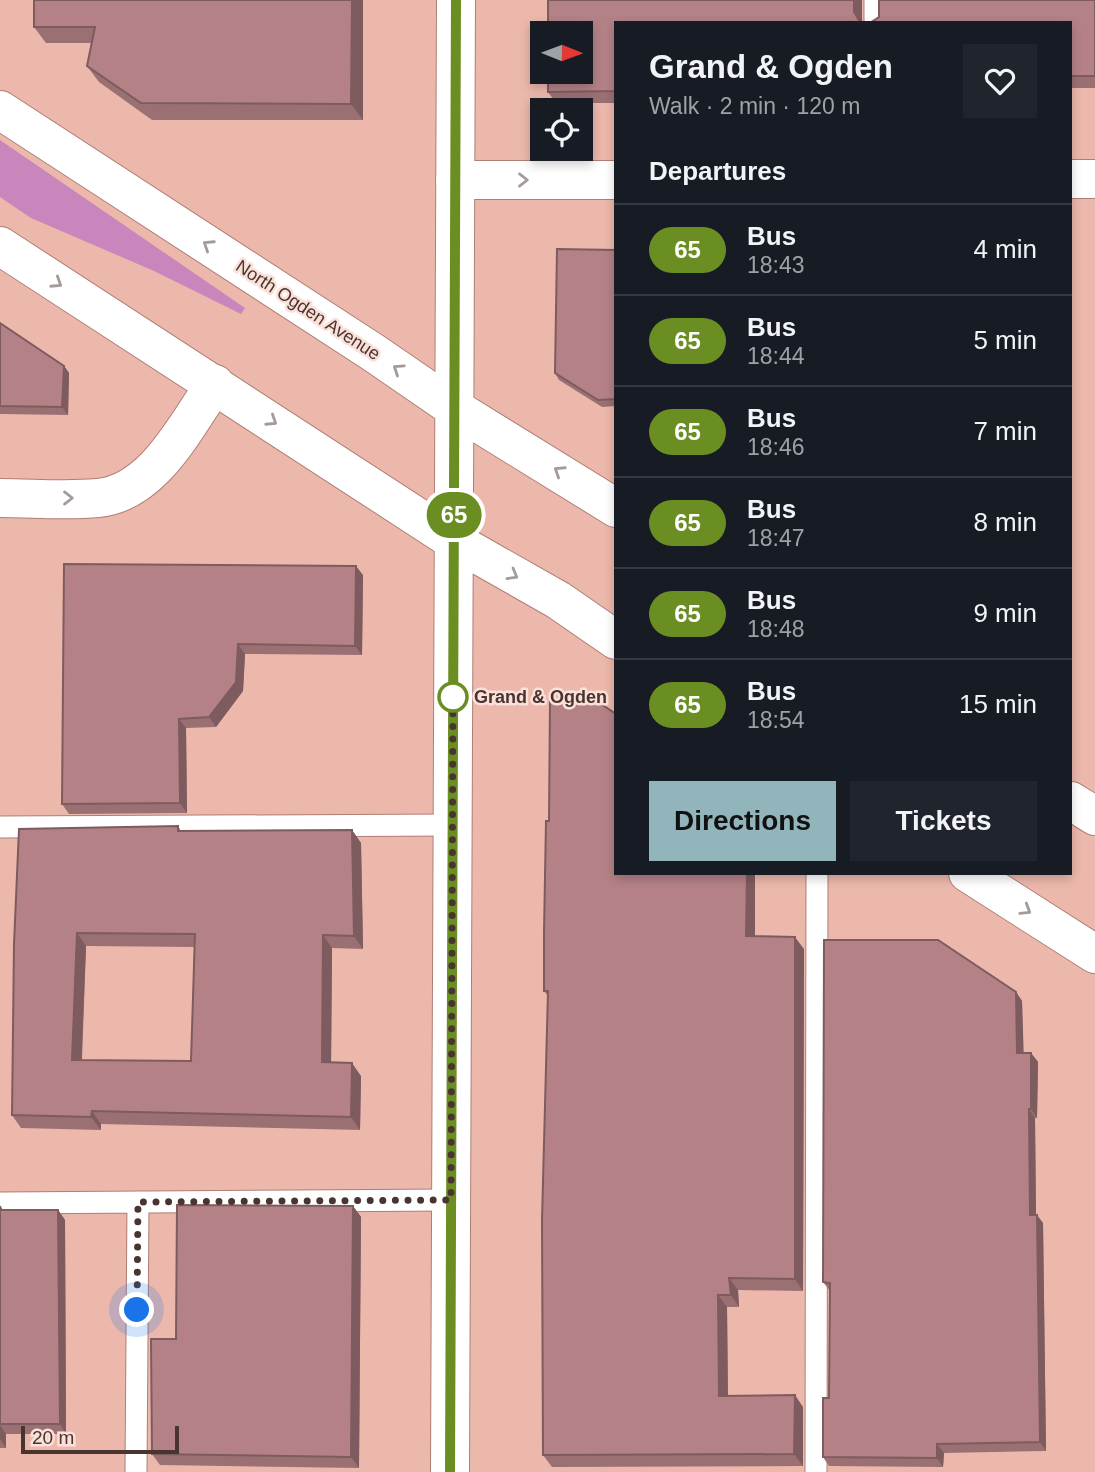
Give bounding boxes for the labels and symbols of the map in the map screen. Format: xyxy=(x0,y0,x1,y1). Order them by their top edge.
north arrow xyxy=(530,21,593,84)
one-way arrow xyxy=(518,173,529,188)
one-way arrow xyxy=(202,240,215,253)
street label: North Ogden Avenue xyxy=(232,256,384,364)
one-way arrow xyxy=(50,274,63,287)
one-way arrow xyxy=(393,365,406,377)
one-way arrow xyxy=(264,412,277,425)
one-way arrow xyxy=(553,467,566,480)
one-way arrow xyxy=(63,490,74,506)
line badge: 65 xyxy=(422,492,486,538)
one-way arrow xyxy=(505,566,518,579)
marker: Grand & Ogden xyxy=(438,682,468,712)
place label: Grand & Ogden xyxy=(474,687,607,707)
one-way arrow xyxy=(1018,901,1031,914)
your location xyxy=(119,1292,154,1327)
scale bar xyxy=(21,1423,178,1455)

